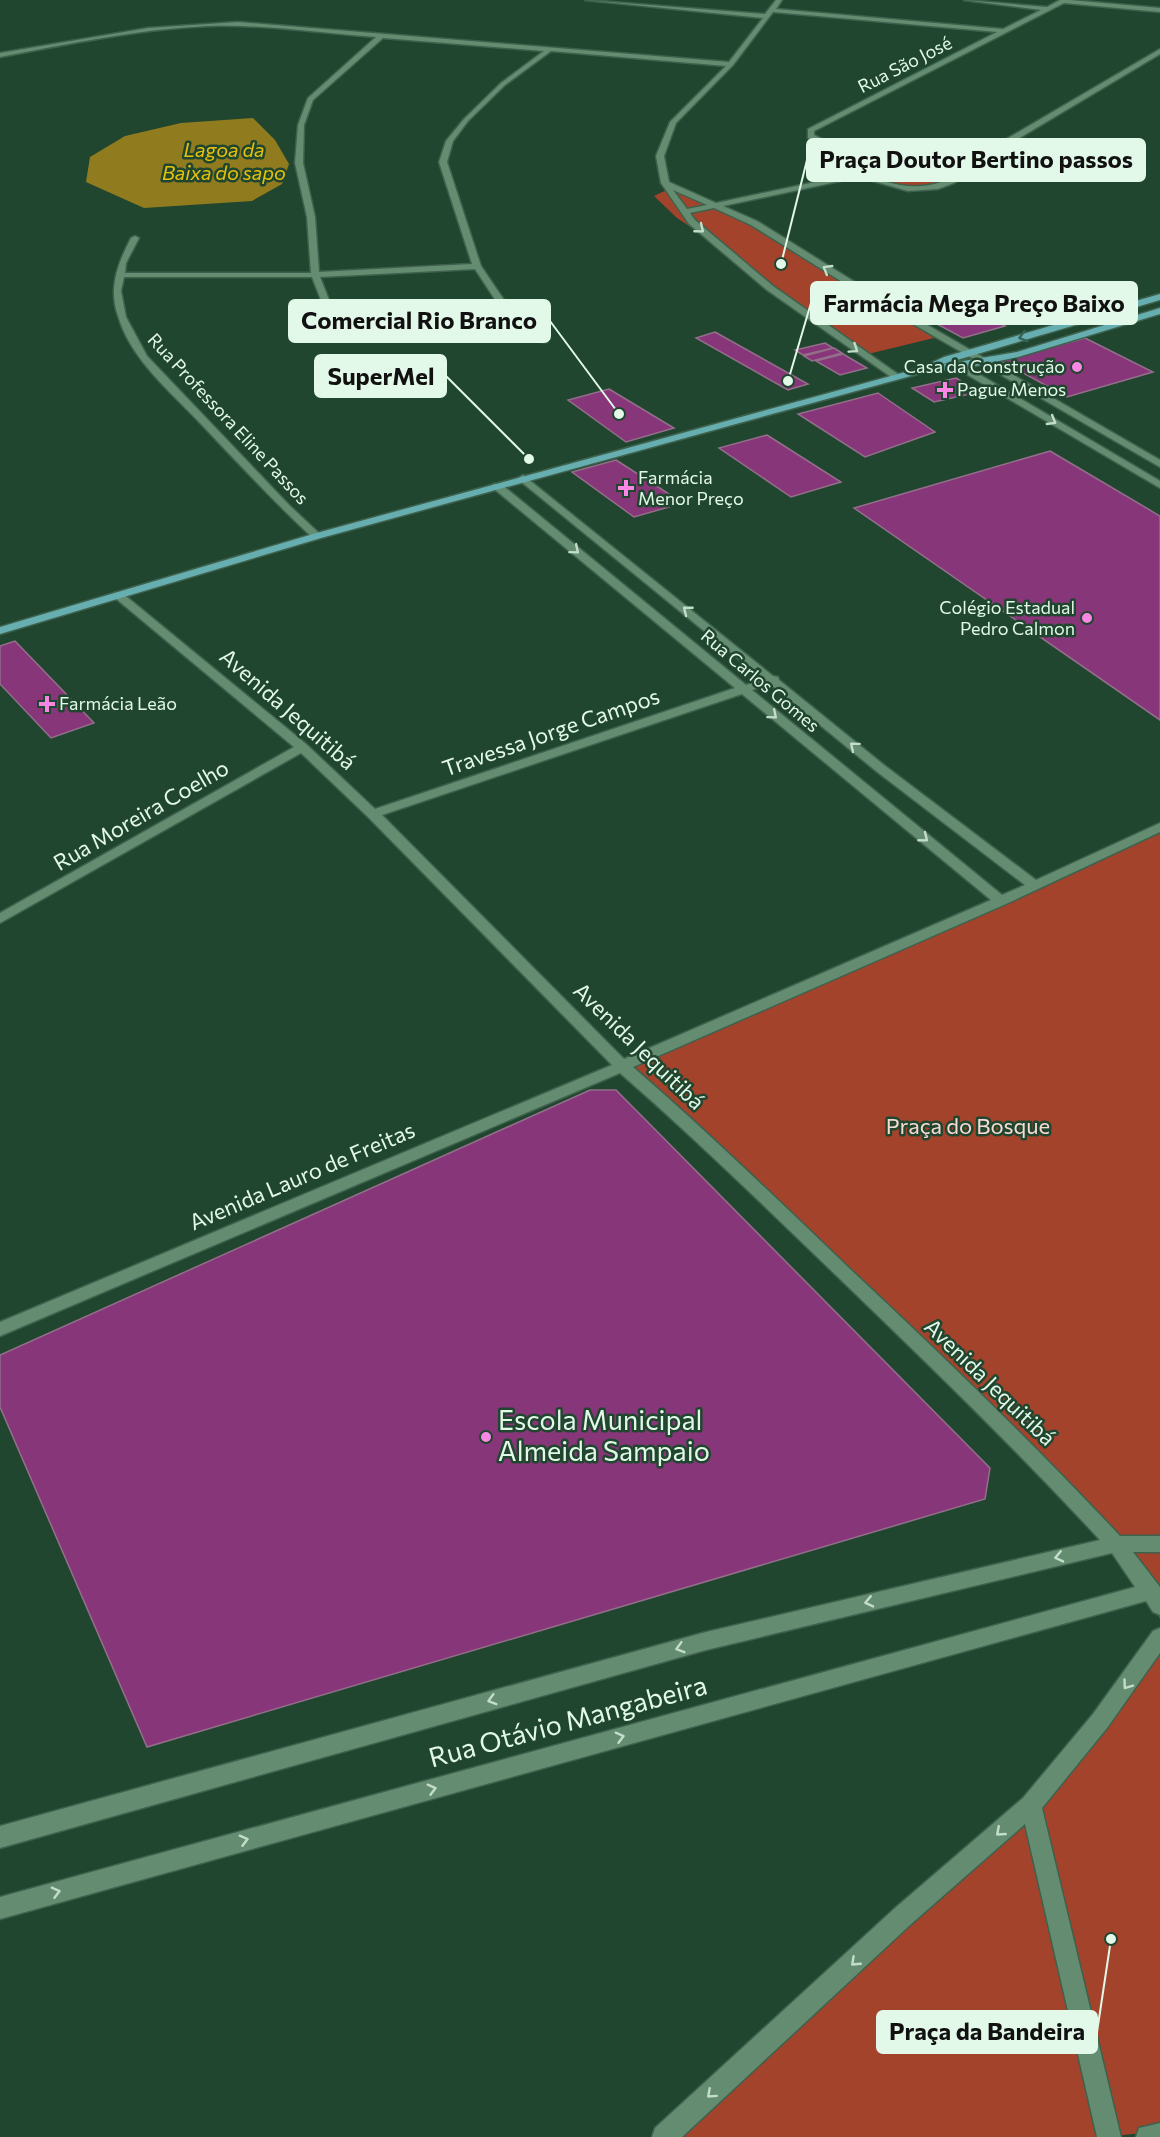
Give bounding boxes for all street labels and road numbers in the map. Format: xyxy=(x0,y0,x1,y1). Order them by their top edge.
street label: Rua São José xyxy=(854,31,955,97)
street label: Rua Professora Eline Passos xyxy=(144,328,314,508)
street label: Rua Carlos Gomes xyxy=(697,624,824,736)
street label: Avenida Jequitibá xyxy=(215,642,362,775)
street label: Travessa Jorge Campos xyxy=(439,682,663,781)
street label: Rua Moreira Coelho xyxy=(48,753,233,876)
street label: Avenida Jequitibá xyxy=(568,976,710,1115)
street label: Avenida Lauro de Freitas xyxy=(185,1116,419,1235)
street label: Avenida Jequitibá xyxy=(919,1312,1061,1451)
street label: Rua Otávio Mangabeira xyxy=(425,1668,710,1774)

